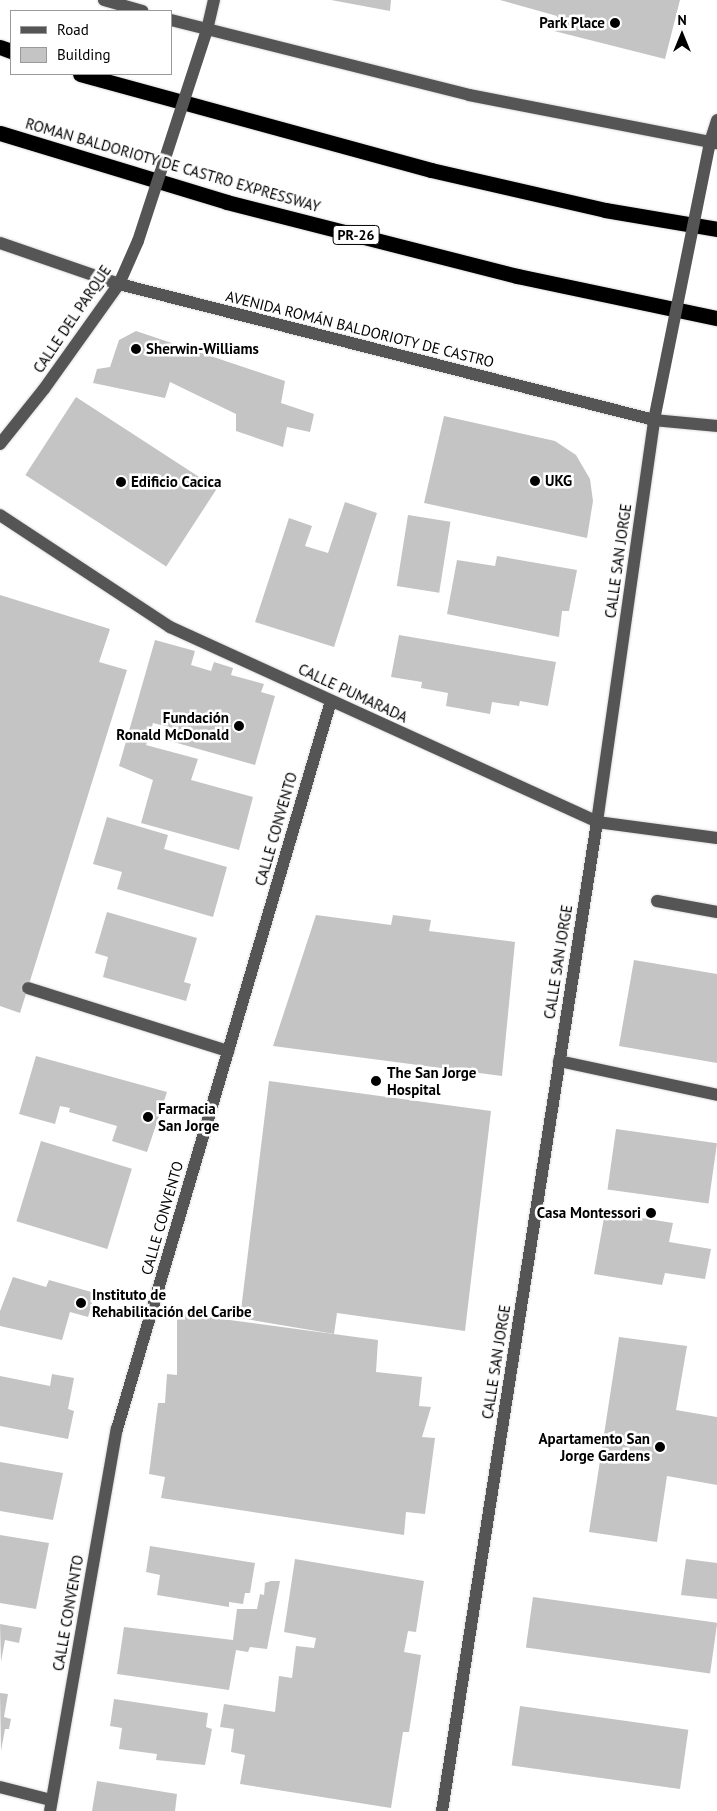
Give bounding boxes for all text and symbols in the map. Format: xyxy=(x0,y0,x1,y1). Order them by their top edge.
legend xyxy=(10,10,172,75)
north arrow xyxy=(657,10,707,60)
text: N xyxy=(677,11,687,29)
place label: Park Place xyxy=(539,14,605,32)
marker: Park Place xyxy=(609,17,621,29)
text: Road xyxy=(57,20,89,39)
text: Building xyxy=(57,45,111,64)
street label: ROMAN BALDORIOTY DE CASTRO EXPRESSWAY xyxy=(23,114,323,216)
road number: PR-26 xyxy=(332,224,380,246)
street label: CALLE DEL PARQUE xyxy=(29,261,115,377)
street label: AVENIDA ROMÁN BALDORIOTY DE CASTRO xyxy=(223,287,497,371)
place label: Sherwin-Williams xyxy=(146,340,259,358)
marker: Sherwin-Williams xyxy=(130,343,142,355)
place label: UKG xyxy=(545,472,572,490)
place label: Edificio Cacica xyxy=(131,473,222,491)
marker: UKG xyxy=(529,475,541,487)
marker: Edificio Cacica xyxy=(115,476,127,488)
street label: CALLE SAN JORGE xyxy=(601,503,635,619)
street label: CALLE PUMARADA xyxy=(295,660,411,726)
place label: Fundación Ronald McDonald xyxy=(116,708,229,743)
marker: Fundación Ronald McDonald xyxy=(233,720,245,732)
street label: CALLE CONVENTO xyxy=(251,770,301,888)
street label: CALLE SAN JORGE xyxy=(540,904,576,1020)
place label: The San Jorge Hospital xyxy=(387,1063,476,1098)
marker: The San Jorge Hospital xyxy=(369,1074,383,1088)
place label: Farmacia San Jorge xyxy=(158,1099,219,1134)
marker: Farmacia San Jorge xyxy=(142,1111,154,1123)
street label: CALLE CONVENTO xyxy=(137,1159,187,1277)
place label: Casa Montessori xyxy=(537,1204,641,1222)
marker: Casa Montessori xyxy=(645,1207,657,1219)
place label: Instituto de Rehabilitación del Caribe xyxy=(92,1285,252,1320)
marker: Instituto de Rehabilitación del Caribe xyxy=(74,1296,88,1310)
street label: CALLE SAN JORGE xyxy=(478,1304,514,1420)
place label: Apartamento San Jorge Gardens xyxy=(539,1429,650,1464)
marker: Apartamento San Jorge Gardens xyxy=(654,1441,666,1453)
street label: CALLE CONVENTO xyxy=(49,1554,87,1672)

